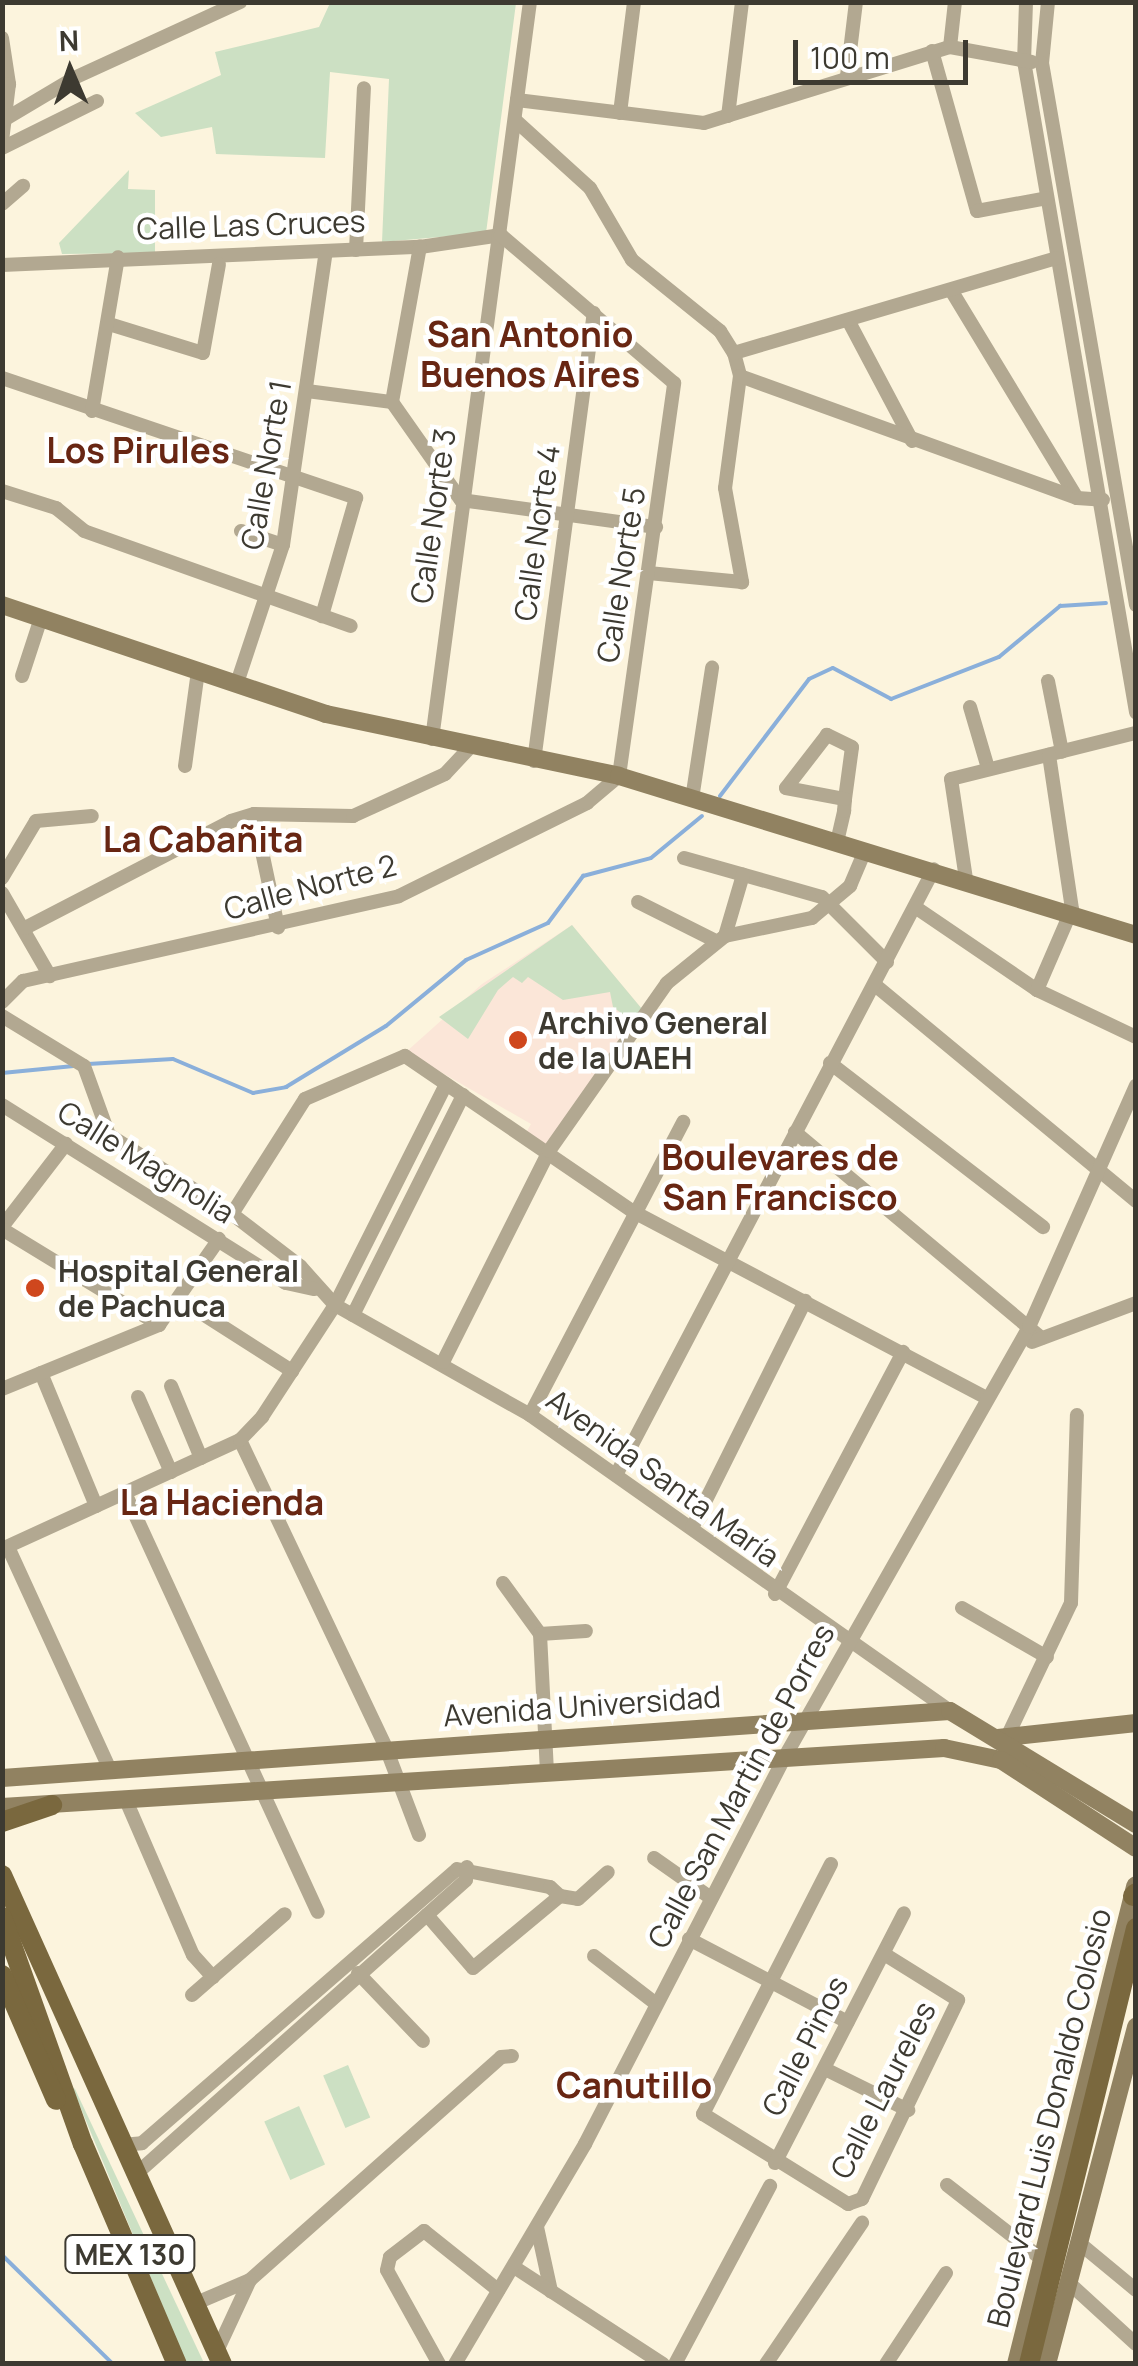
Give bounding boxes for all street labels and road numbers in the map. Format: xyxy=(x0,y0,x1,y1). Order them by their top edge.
street label: Calle Las Cruces xyxy=(136,203,366,247)
street label: Calle Norte 1 xyxy=(233,377,299,553)
street label: Calle Norte 3 xyxy=(403,426,463,606)
street label: Calle Norte 4 xyxy=(507,443,567,623)
street label: Calle Norte 5 xyxy=(589,485,653,665)
street label: Calle Norte 2 xyxy=(220,847,400,927)
street label: Calle Magnolia xyxy=(51,1093,241,1231)
street label: Avenida Santa María xyxy=(540,1381,786,1575)
street label: Calle San Martin de Porres xyxy=(640,1618,842,1954)
street label: Avenida Universidad xyxy=(442,1678,722,1734)
street label: Boulevard Luis Donaldo Colosio xyxy=(979,1905,1119,2331)
street label: Calle Pinos xyxy=(754,1970,856,2122)
street label: Calle Laureles xyxy=(823,1995,943,2185)
road number: MEX 130 xyxy=(62,2231,198,2277)

